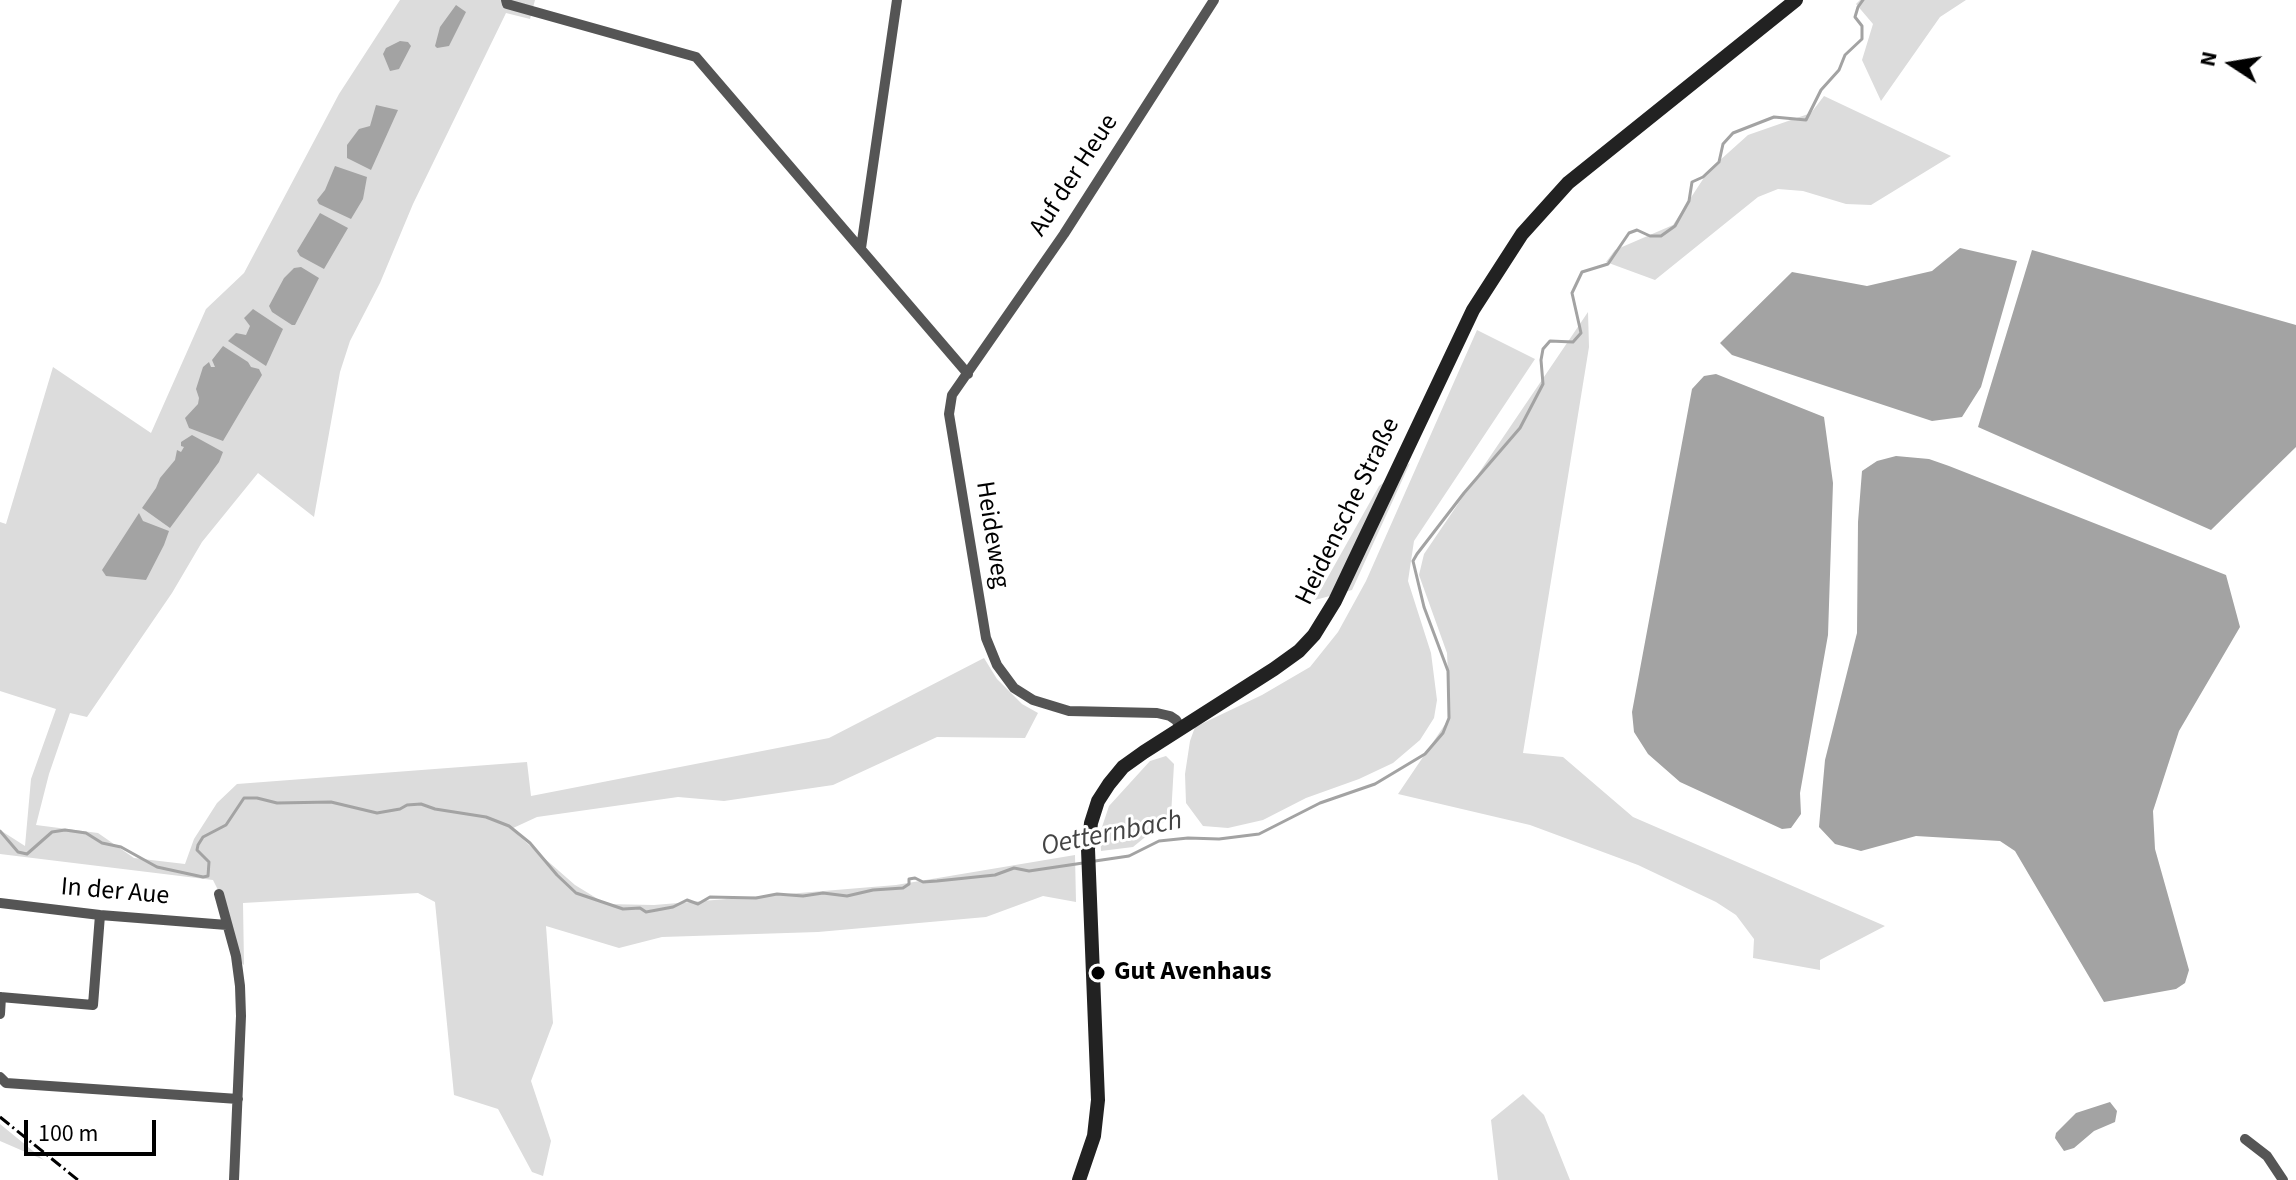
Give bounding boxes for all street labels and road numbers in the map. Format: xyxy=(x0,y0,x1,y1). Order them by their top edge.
street label: Auf der Heue xyxy=(1024,109,1126,243)
street label: Heidensche Straße xyxy=(1290,413,1408,611)
street label: Heideweg xyxy=(967,479,1015,591)
street label: In der Aue xyxy=(59,873,171,913)

